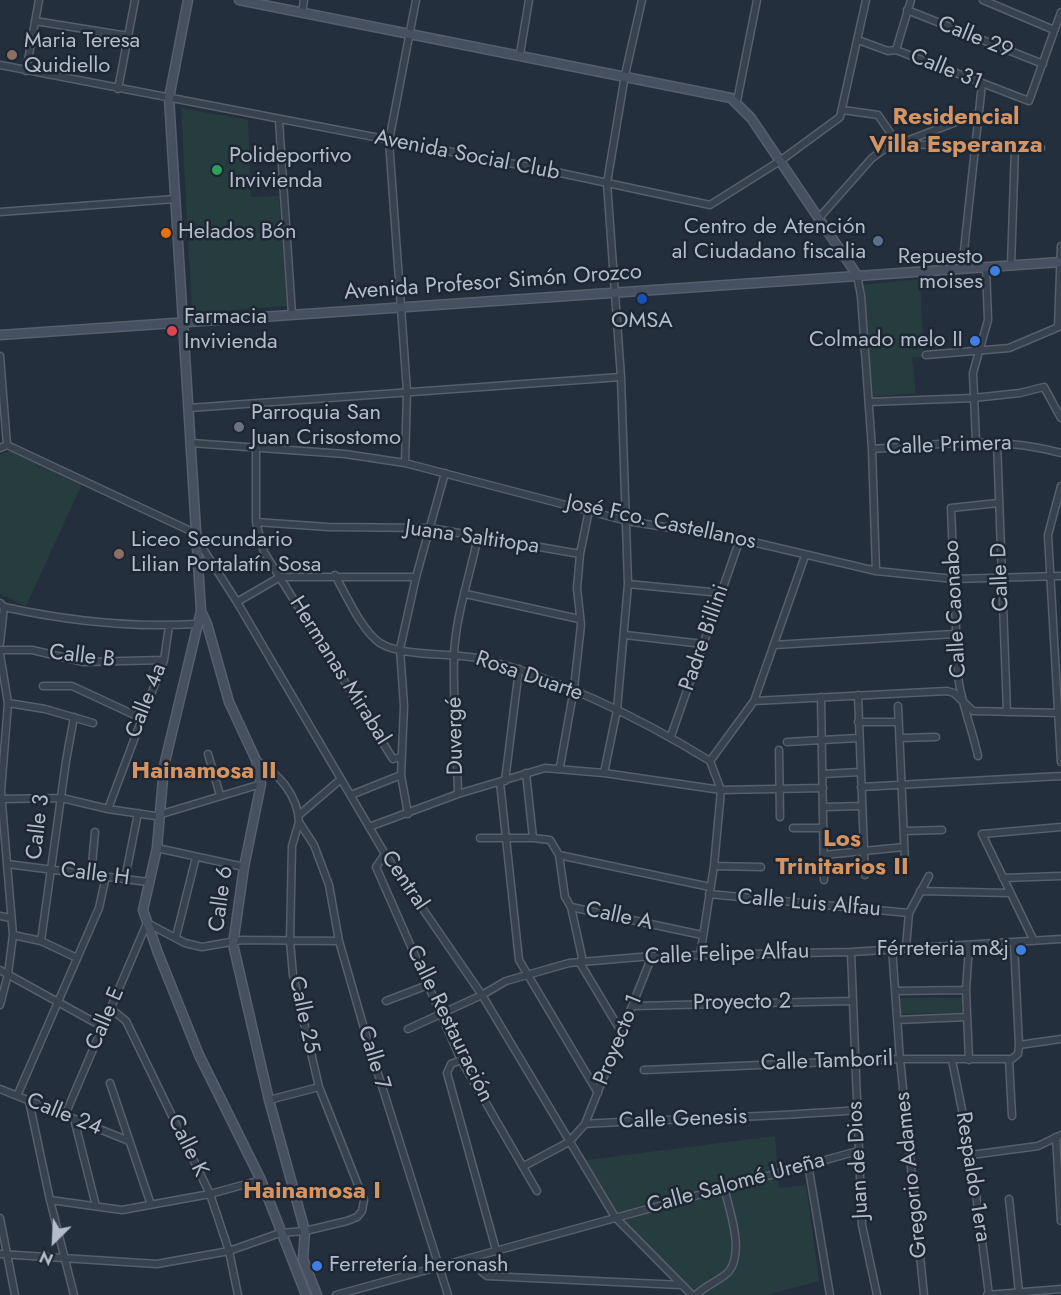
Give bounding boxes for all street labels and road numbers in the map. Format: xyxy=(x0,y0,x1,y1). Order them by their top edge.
street label: Calle 29 xyxy=(933,11,1017,65)
street label: Calle 31 xyxy=(906,44,986,96)
street label: Avenida Social Club xyxy=(372,125,562,187)
street label: Avenida Profesor Simón Orozco xyxy=(343,259,643,307)
street label: Calle Primera xyxy=(886,431,1012,461)
street label: José Fco. Castellanos xyxy=(564,490,758,556)
street label: Juana Saltitopa xyxy=(403,516,541,560)
street label: Calle Caonabo xyxy=(939,539,973,679)
street label: Calle D xyxy=(987,542,1015,612)
street label: Padre Billini xyxy=(674,581,736,695)
street label: Hermanas Mirabal xyxy=(283,592,395,750)
street label: Calle B xyxy=(48,640,116,674)
street label: Rosa Duarte xyxy=(472,646,586,708)
street label: Calle 4a xyxy=(121,660,173,742)
street label: Duvergé xyxy=(442,697,470,775)
street label: Calle 3 xyxy=(22,793,56,861)
street label: Central xyxy=(374,846,434,916)
street label: Calle H xyxy=(59,858,131,892)
street label: Calle 6 xyxy=(204,864,240,934)
street label: Calle Luis Alfau xyxy=(736,885,882,923)
street label: Calle A xyxy=(583,897,655,937)
street label: Calle Felipe Alfau xyxy=(644,939,810,971)
street label: Calle Restauración xyxy=(400,941,498,1107)
street label: Calle 25 xyxy=(282,974,324,1056)
street label: Calle E xyxy=(81,984,131,1054)
street label: Proyecto 2 xyxy=(693,989,791,1017)
street label: Proyecto 1 xyxy=(589,991,649,1089)
street label: Calle 7 xyxy=(351,1023,395,1093)
street label: Calle Tamboril xyxy=(760,1046,894,1078)
street label: Calle 24 xyxy=(22,1088,106,1142)
street label: Gregorio Adames xyxy=(890,1091,934,1259)
street label: Juan de Dios xyxy=(843,1101,875,1219)
street label: Calle Genesis xyxy=(618,1105,748,1135)
street label: Calle K xyxy=(161,1110,213,1182)
street label: Respaldo 1era xyxy=(949,1110,995,1244)
street label: Calle Salomé Ureña xyxy=(644,1148,828,1220)

